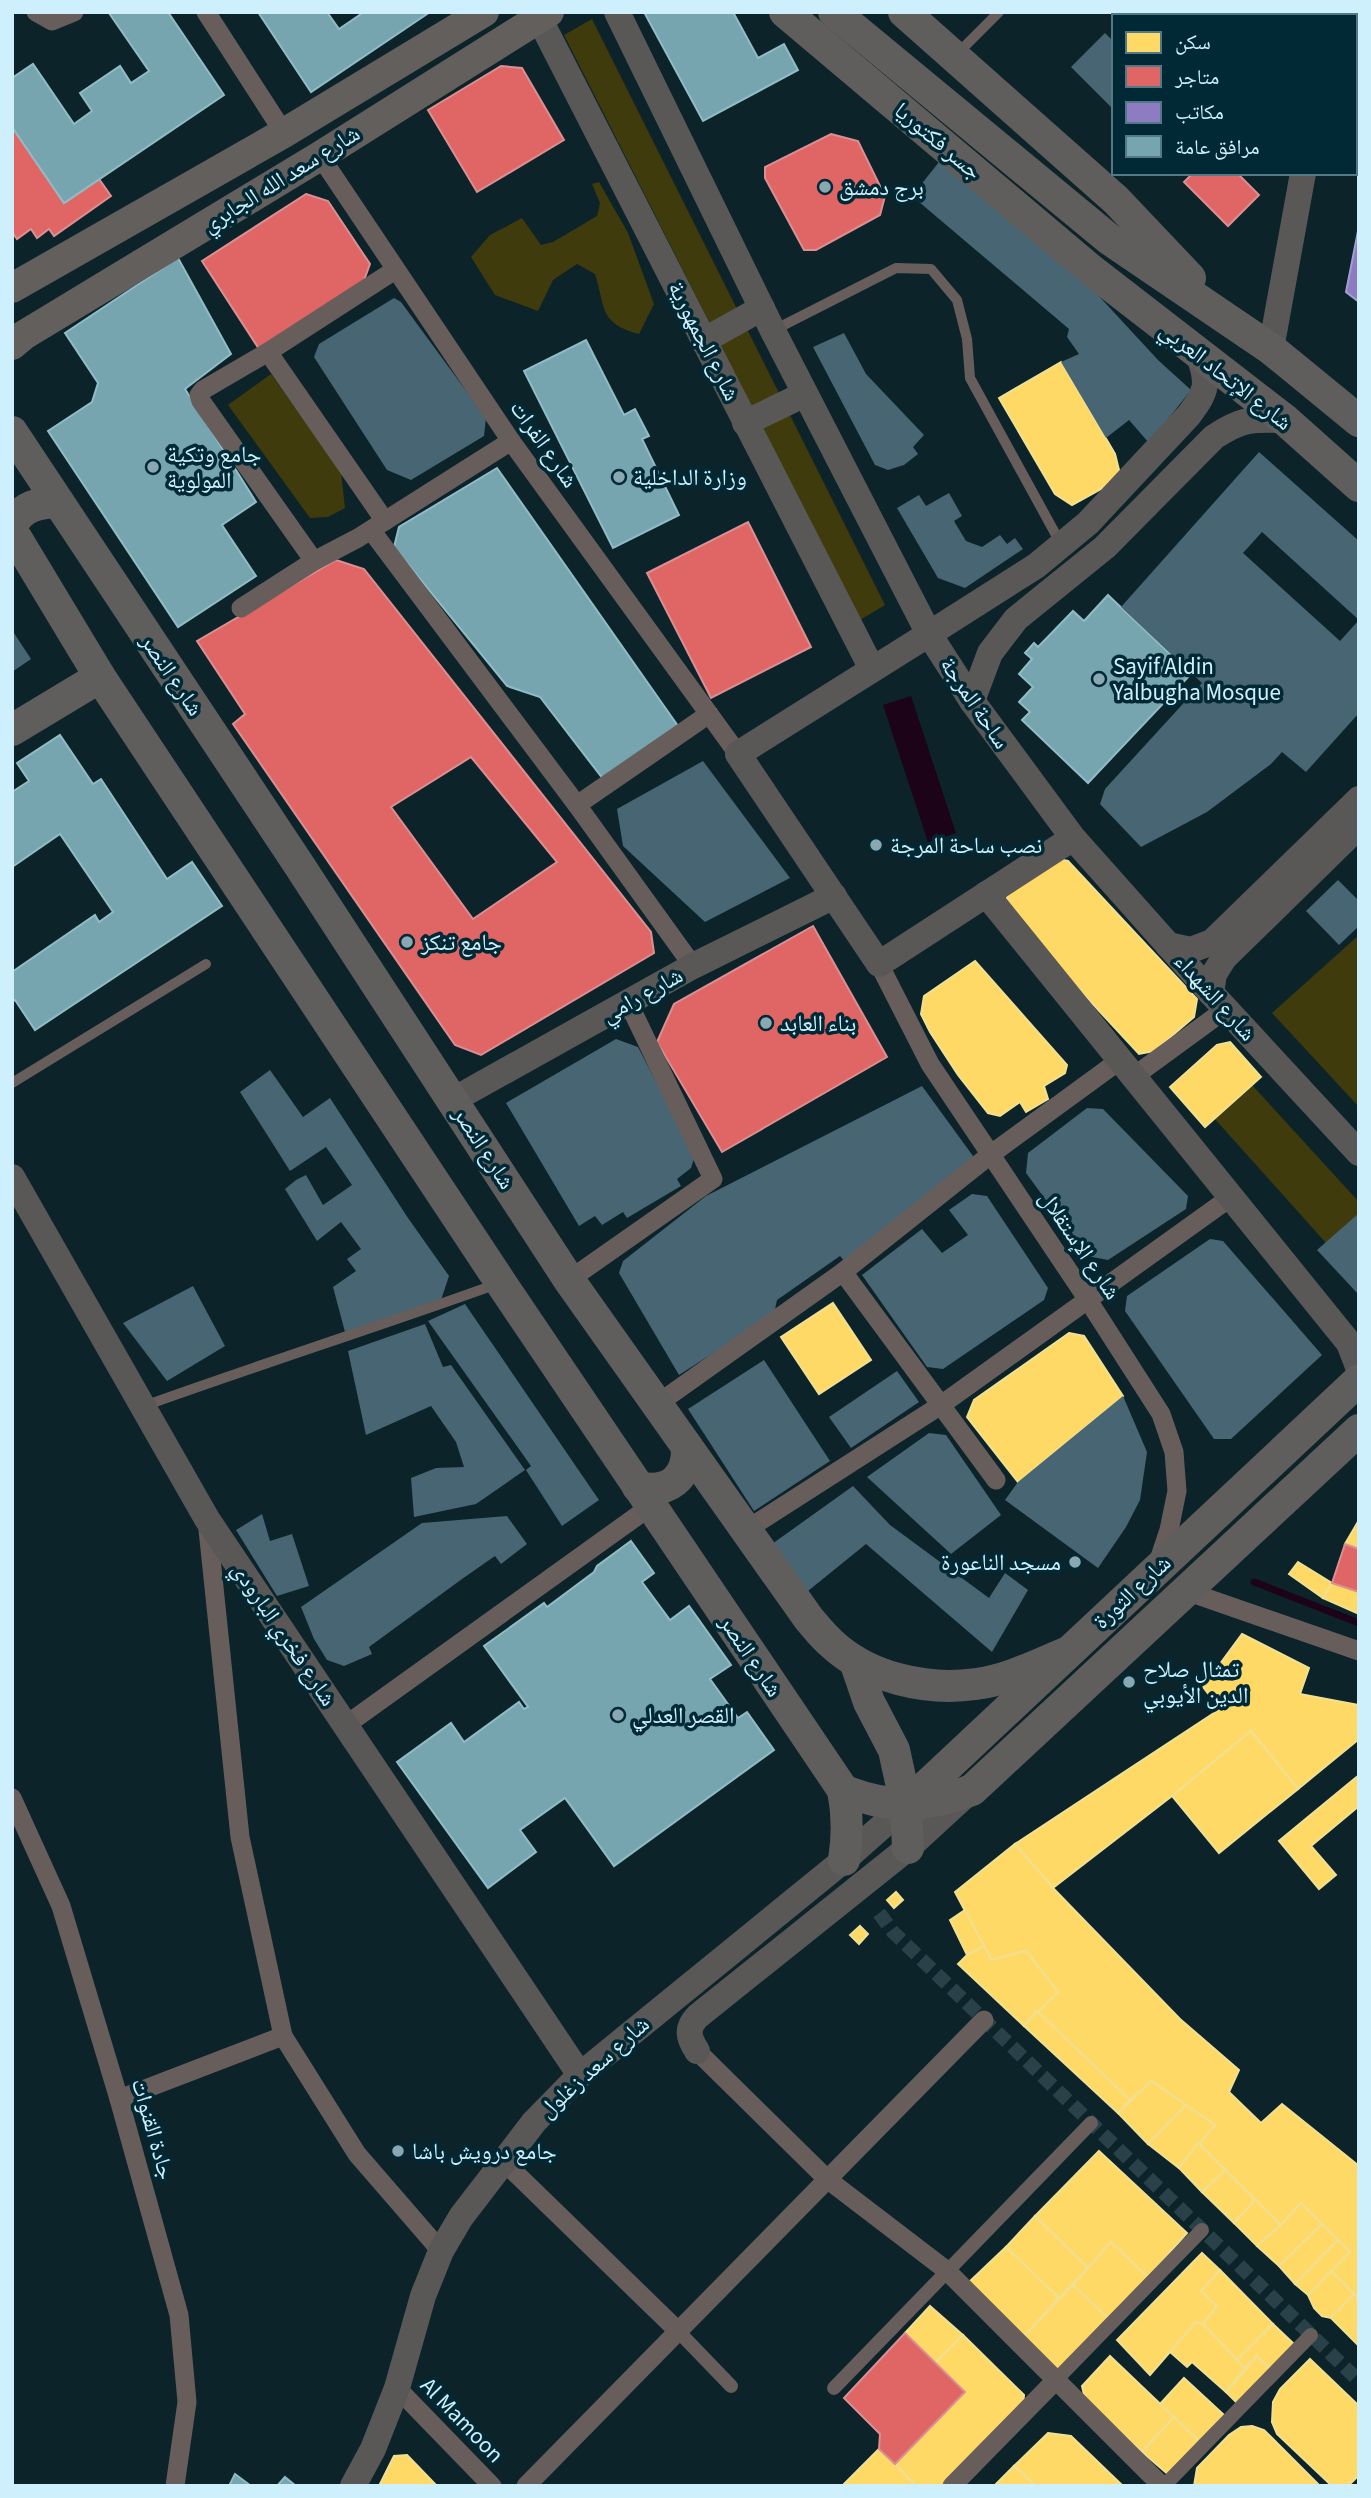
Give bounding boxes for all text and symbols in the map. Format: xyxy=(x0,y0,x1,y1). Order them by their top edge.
legend xyxy=(1112,14,1357,175)
text: سكن xyxy=(1175,27,1211,57)
text: متاجر xyxy=(1174,62,1219,92)
street label: جسر فكتوريا xyxy=(887,94,989,188)
text: مكاتب xyxy=(1175,97,1224,127)
street label: شارع سعد الله الجابري xyxy=(196,117,367,242)
text: مرافق عامة xyxy=(1175,132,1260,162)
place label: برج دمشق xyxy=(839,171,924,204)
marker: برج دمشق xyxy=(817,179,833,195)
street label: شارع الجمهورية xyxy=(660,276,748,406)
street label: شارع الإتحاد العربي xyxy=(1152,314,1299,440)
street label: شارع الفرات xyxy=(502,394,586,494)
place label: جامع وتكية المولوية xyxy=(167,438,261,497)
marker: جامع وتكية المولوية xyxy=(145,459,161,475)
place label: وزارة الداخلية xyxy=(633,461,747,494)
marker: وزارة الداخلية xyxy=(611,469,627,485)
street label: شارع النصر xyxy=(132,627,212,723)
street label: ساحة المرجة xyxy=(932,650,1018,756)
place label: Sayif Aldin Yalbugha Mosque xyxy=(1112,650,1281,709)
marker: Sayif Aldin Yalbugha Mosque xyxy=(1091,671,1107,687)
place label: نصب ساحة المرجة xyxy=(890,829,1042,862)
marker: نصب ساحة المرجة xyxy=(868,837,884,853)
place label: جامع تنكز xyxy=(420,926,502,959)
marker: جامع تنكز xyxy=(399,934,415,950)
street label: شارع الشهداء xyxy=(1166,945,1264,1049)
street label: شارع رامي xyxy=(595,959,690,1033)
place label: بناء العابد xyxy=(780,1007,856,1040)
marker: بناء العابد xyxy=(758,1015,774,1031)
street label: شارع النصر xyxy=(444,1099,523,1196)
street label: شارع الإستقلال xyxy=(1031,1184,1129,1306)
place label: مسجد الناعورة xyxy=(941,1546,1061,1579)
street label: شارع الثورة xyxy=(1086,1547,1178,1637)
marker: مسجد الناعورة xyxy=(1067,1554,1083,1570)
street label: شارع فخري البارودي xyxy=(222,1555,345,1714)
street label: شارع النصر xyxy=(711,1608,791,1704)
place label: تمثال صلاح الدين الأيوبي xyxy=(1143,1653,1248,1713)
marker: تمثال صلاح الدين الأيوبي xyxy=(1121,1674,1137,1690)
place label: القصر العدلي xyxy=(632,1699,735,1733)
marker: القصر العدلي xyxy=(610,1707,626,1723)
street label: شارع سعد زغلول xyxy=(531,2008,657,2126)
street label: جادة القنوات xyxy=(123,2075,183,2183)
place label: جامع درويش باشا xyxy=(412,2135,557,2168)
marker: جامع درويش باشا xyxy=(390,2143,406,2159)
street label: Al Mamoon xyxy=(413,2370,511,2470)

